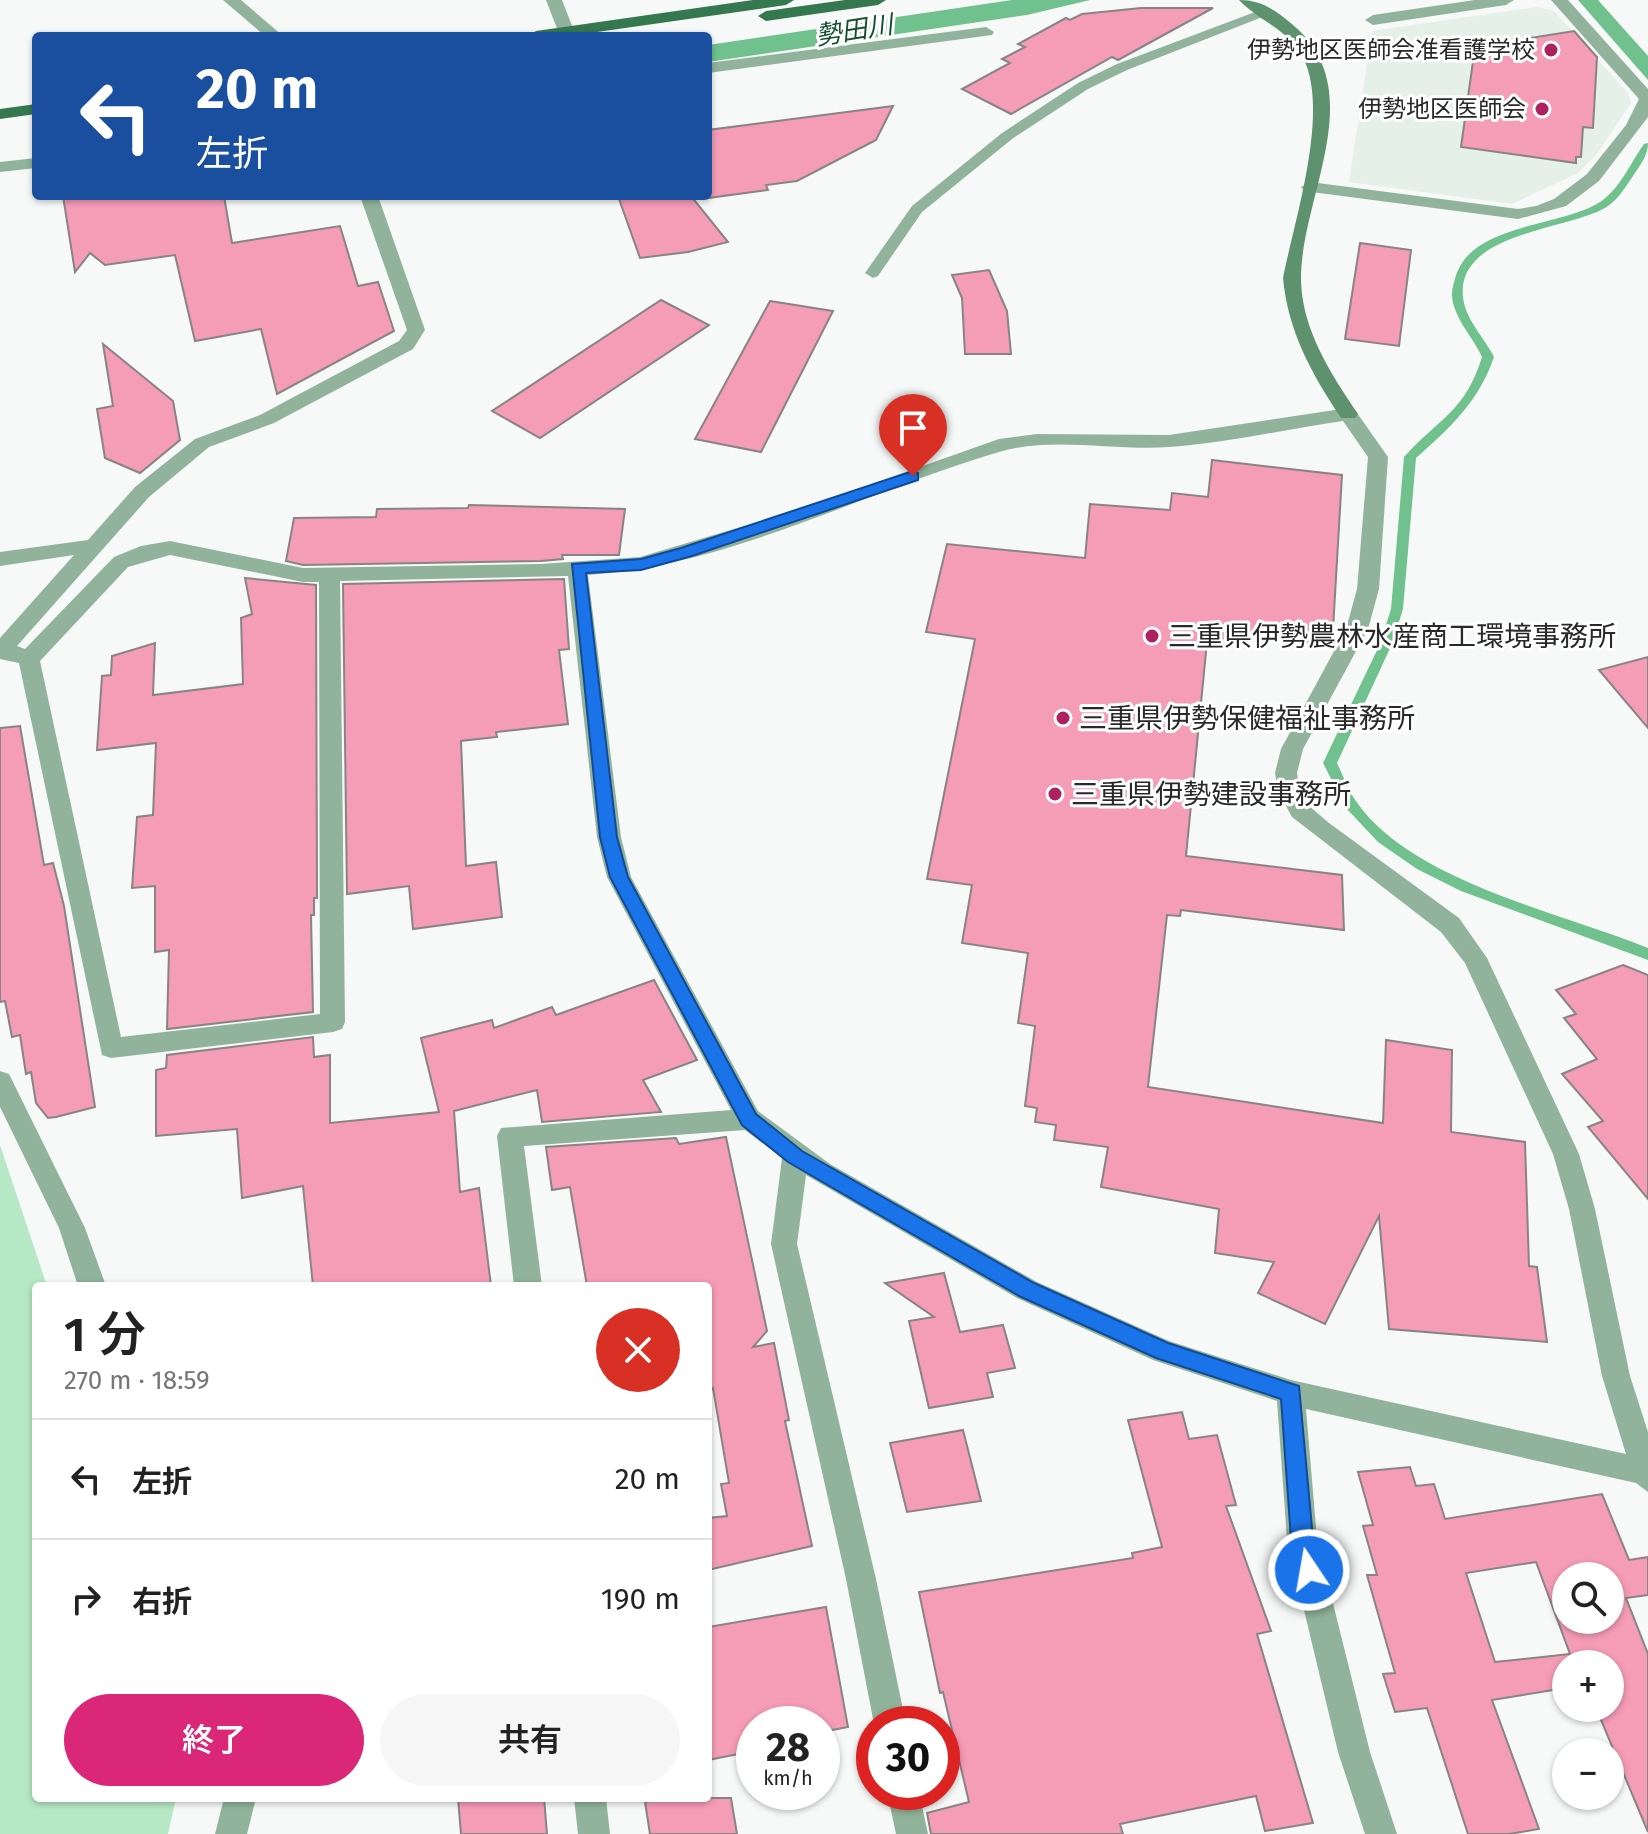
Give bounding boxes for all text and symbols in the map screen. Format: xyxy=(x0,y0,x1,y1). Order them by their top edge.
water label: 勢田川 xyxy=(813,9,898,52)
place label: 伊勢地区医師会准看護学校 xyxy=(1247,36,1535,64)
marker: 伊勢地区医師会准看護学校 xyxy=(1542,41,1560,59)
text: 20 m xyxy=(196,56,318,123)
icon: left xyxy=(64,64,168,168)
place label: 伊勢地区医師会 xyxy=(1358,95,1526,123)
marker: 伊勢地区医師会 xyxy=(1533,100,1551,118)
text: 左折 xyxy=(196,132,268,176)
pin xyxy=(879,394,947,476)
icon: arrive xyxy=(891,406,935,450)
place label: 三重県伊勢農林水産商工環境事務所 xyxy=(1168,620,1616,653)
marker: 三重県伊勢農林水産商工環境事務所 xyxy=(1143,627,1161,645)
place label: 三重県伊勢保健福祉事務所 xyxy=(1079,702,1415,735)
marker: 三重県伊勢保健福祉事務所 xyxy=(1054,709,1072,727)
place label: 三重県伊勢建設事務所 xyxy=(1071,778,1351,811)
marker: 三重県伊勢建設事務所 xyxy=(1046,785,1064,803)
text: 1 分 xyxy=(64,1306,146,1364)
button: close xyxy=(596,1308,680,1392)
text: 270 m · 18:59 xyxy=(64,1365,210,1396)
icon: left xyxy=(64,1457,108,1501)
text: 20 m xyxy=(615,1461,680,1497)
text: 左折 xyxy=(132,1464,192,1500)
position arrow xyxy=(1267,1528,1351,1612)
map controls xyxy=(1552,1562,1624,1810)
button: search xyxy=(1552,1562,1624,1634)
icon: right xyxy=(64,1577,108,1621)
text: 190 m xyxy=(601,1581,680,1617)
text: 右折 xyxy=(132,1584,192,1620)
button: + xyxy=(1552,1650,1624,1722)
button: 終了 xyxy=(64,1694,364,1786)
button: 共有 xyxy=(380,1694,680,1786)
speed limit sign: 30 xyxy=(856,1706,960,1810)
text: 28 xyxy=(766,1724,810,1772)
button: − xyxy=(1552,1738,1624,1810)
text: km/h xyxy=(763,1766,813,1790)

